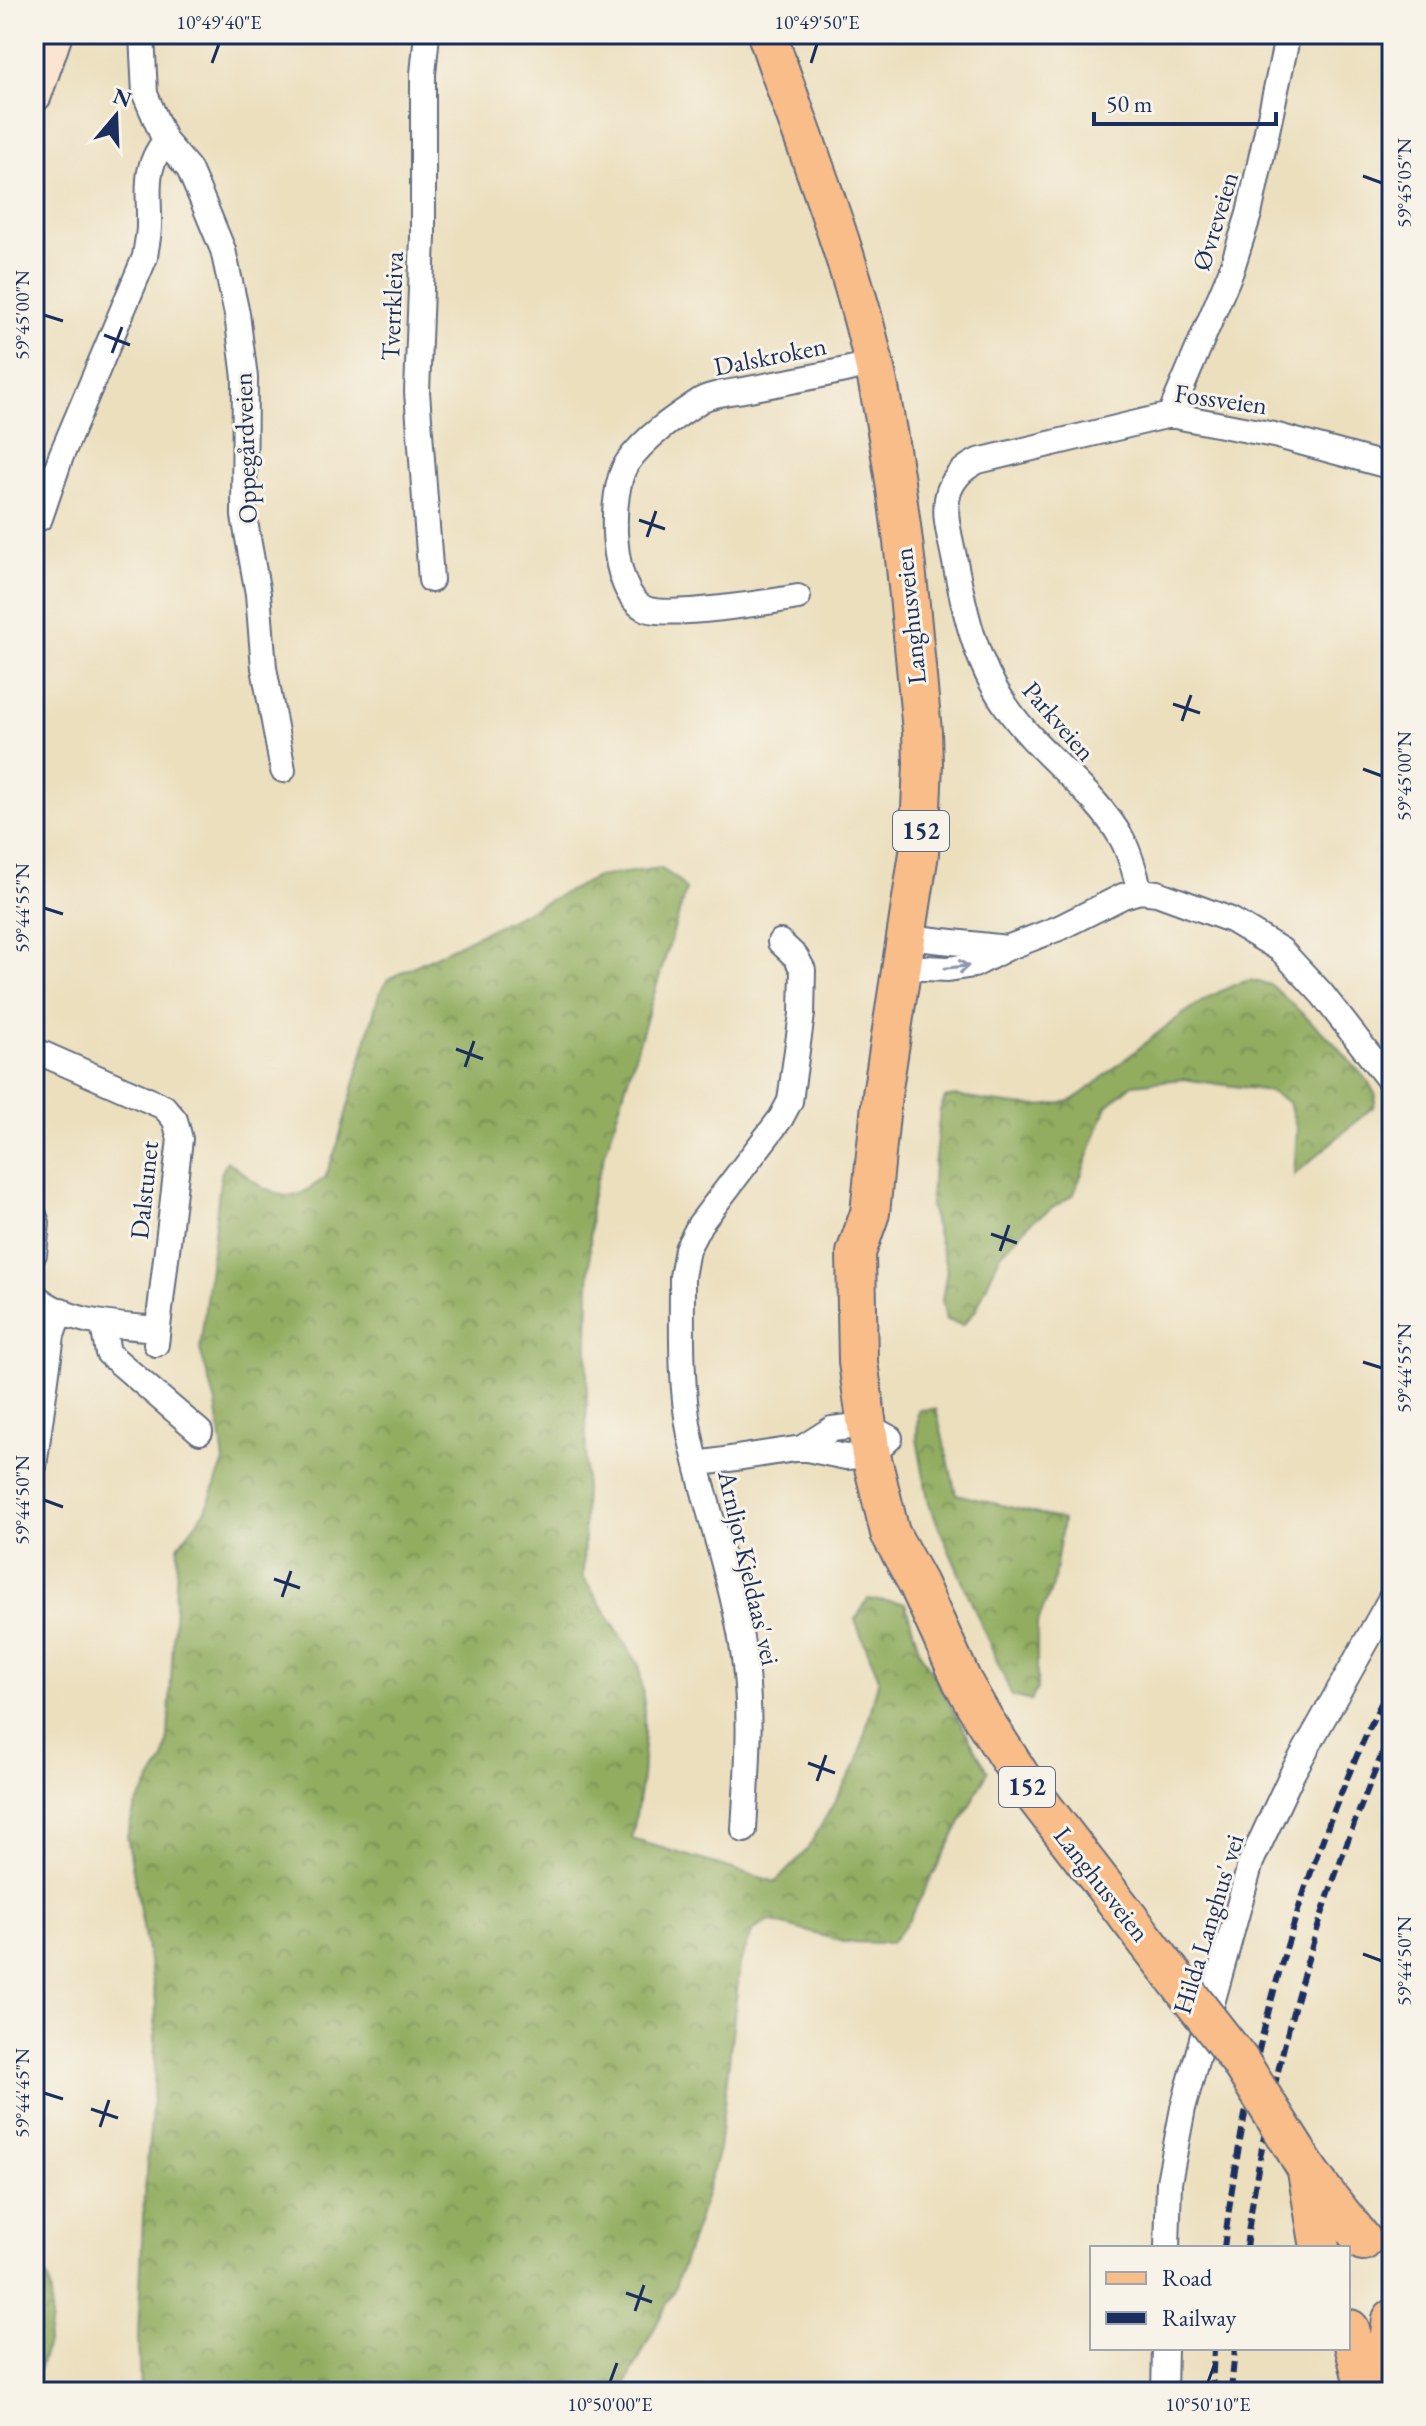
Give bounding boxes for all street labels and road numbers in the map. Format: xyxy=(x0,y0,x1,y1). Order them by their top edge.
street label: Øvreveien xyxy=(1184,167,1246,274)
street label: Tverrkleiva xyxy=(373,250,411,361)
street label: Dalskroken xyxy=(711,328,829,384)
street label: Oppegårdveien xyxy=(225,371,265,524)
street label: Fossveien xyxy=(1172,376,1270,422)
street label: Langhusveien xyxy=(886,546,934,686)
street label: Parkveien xyxy=(1015,674,1103,768)
road number: 152 xyxy=(893,811,949,851)
street label: Dalstunet xyxy=(122,1139,166,1241)
street label: Arnljot Kjeldaas' vei xyxy=(710,1466,788,1669)
road number: 152 xyxy=(999,1767,1055,1807)
street label: Langhusveien xyxy=(1046,1819,1158,1949)
street label: Hilda Langhus' vei xyxy=(1165,1830,1251,2018)

